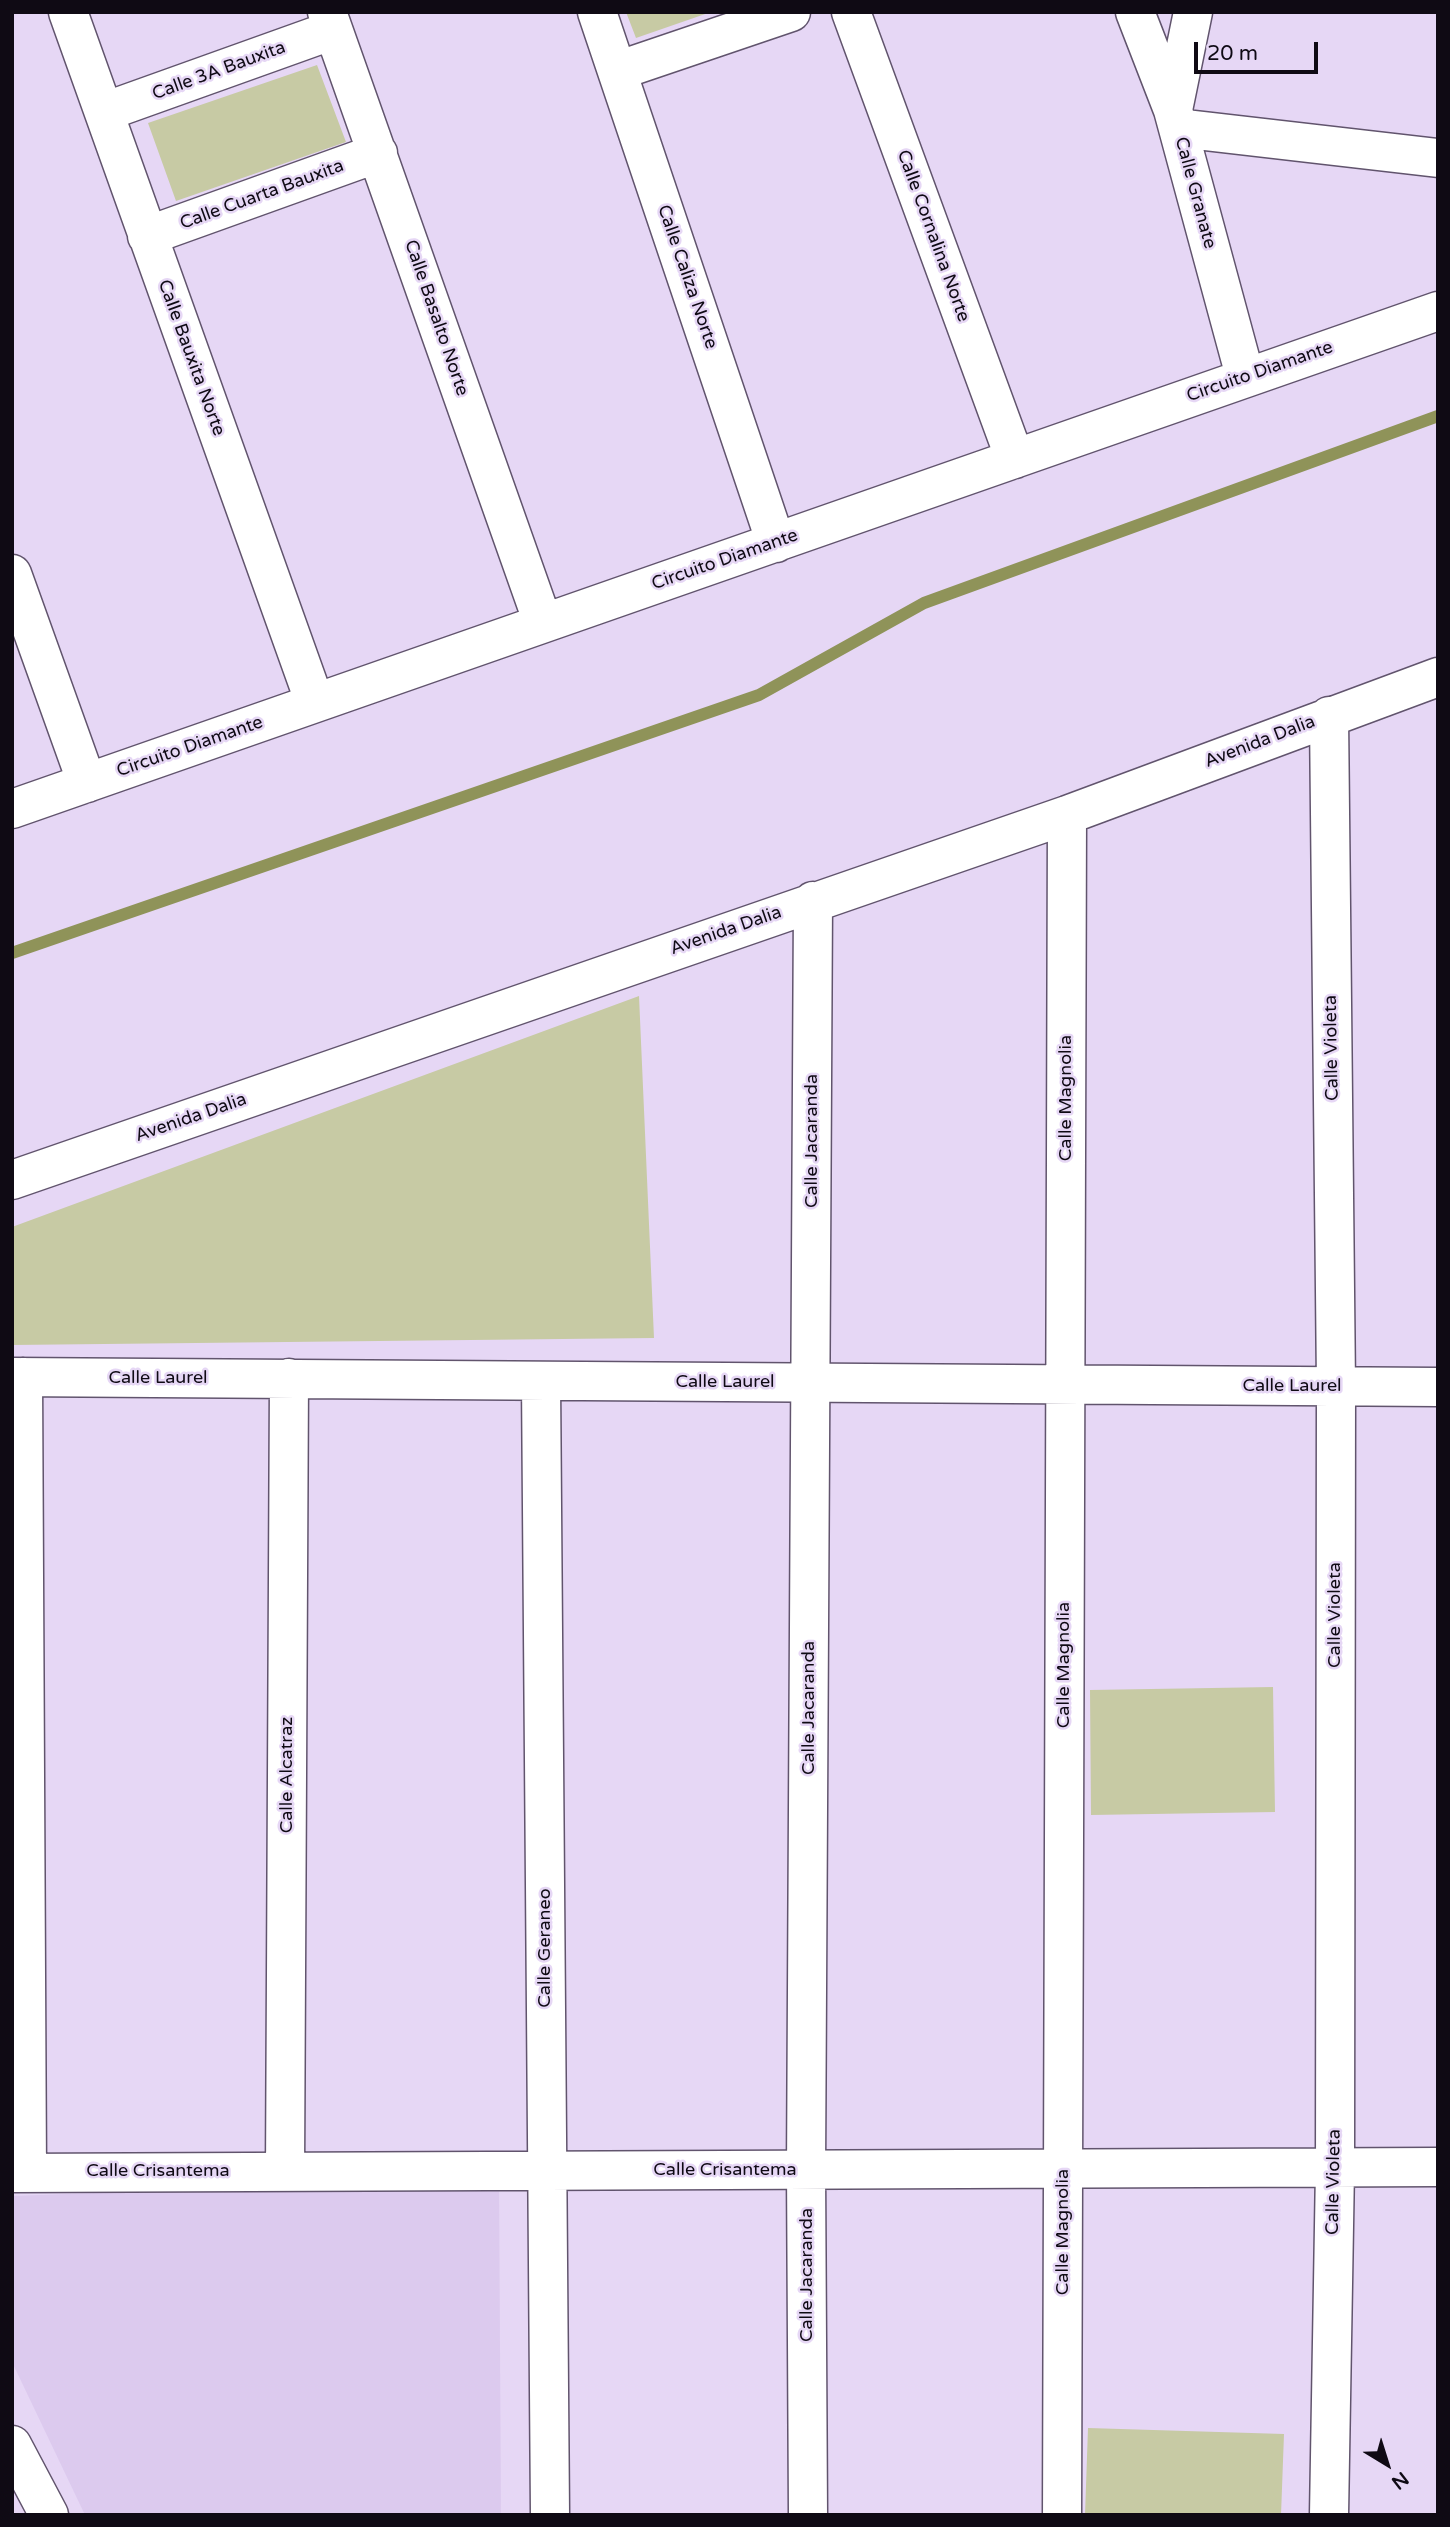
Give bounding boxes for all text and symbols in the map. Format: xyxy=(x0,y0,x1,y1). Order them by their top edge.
scale bar xyxy=(1198,28,1322,72)
street label: Calle 3A Bauxita xyxy=(149,37,289,105)
text: 20 m xyxy=(1207,41,1258,66)
street label: Calle Granate xyxy=(1170,135,1220,251)
street label: Calle Cornalina Norte xyxy=(892,147,974,325)
street label: Calle Cuarta Bauxita xyxy=(177,155,347,235)
street label: Calle Caliza Norte xyxy=(652,202,722,352)
street label: Calle Basalto Norte xyxy=(399,237,473,399)
street label: Calle Bauxita Norte xyxy=(153,277,229,439)
street label: Circuito Diamante xyxy=(1184,337,1336,407)
street label: Circuito Diamante xyxy=(649,525,801,595)
street label: Avenida Dalia xyxy=(1202,711,1318,773)
street label: Circuito Diamante xyxy=(114,712,266,782)
street label: Avenida Dalia xyxy=(667,902,785,960)
street label: Calle Violeta xyxy=(1320,995,1344,1101)
street label: Calle Magnolia xyxy=(1055,1035,1077,1161)
street label: Calle Jacaranda xyxy=(801,1074,823,1208)
street label: Avenida Dalia xyxy=(132,1089,250,1147)
street label: Calle Laurel xyxy=(108,1367,208,1389)
street label: Calle Laurel xyxy=(675,1371,775,1393)
street label: Calle Laurel xyxy=(1242,1375,1342,1397)
street label: Calle Violeta xyxy=(1324,1562,1346,1668)
street label: Calle Magnolia xyxy=(1053,1602,1075,1728)
street label: Calle Jacaranda xyxy=(798,1641,820,1775)
street label: Calle Alcatraz xyxy=(276,1717,298,1833)
street label: Calle Geraneo xyxy=(534,1888,556,2008)
street label: Calle Violeta xyxy=(1322,2129,1346,2235)
street label: Calle Crisantema xyxy=(653,2159,797,2181)
street label: Calle Crisantema xyxy=(86,2160,230,2182)
street label: Calle Magnolia xyxy=(1052,2169,1074,2295)
street label: Calle Jacaranda xyxy=(796,2208,818,2342)
north arrow xyxy=(1352,2429,1422,2499)
text: N xyxy=(1387,2467,1413,2494)

